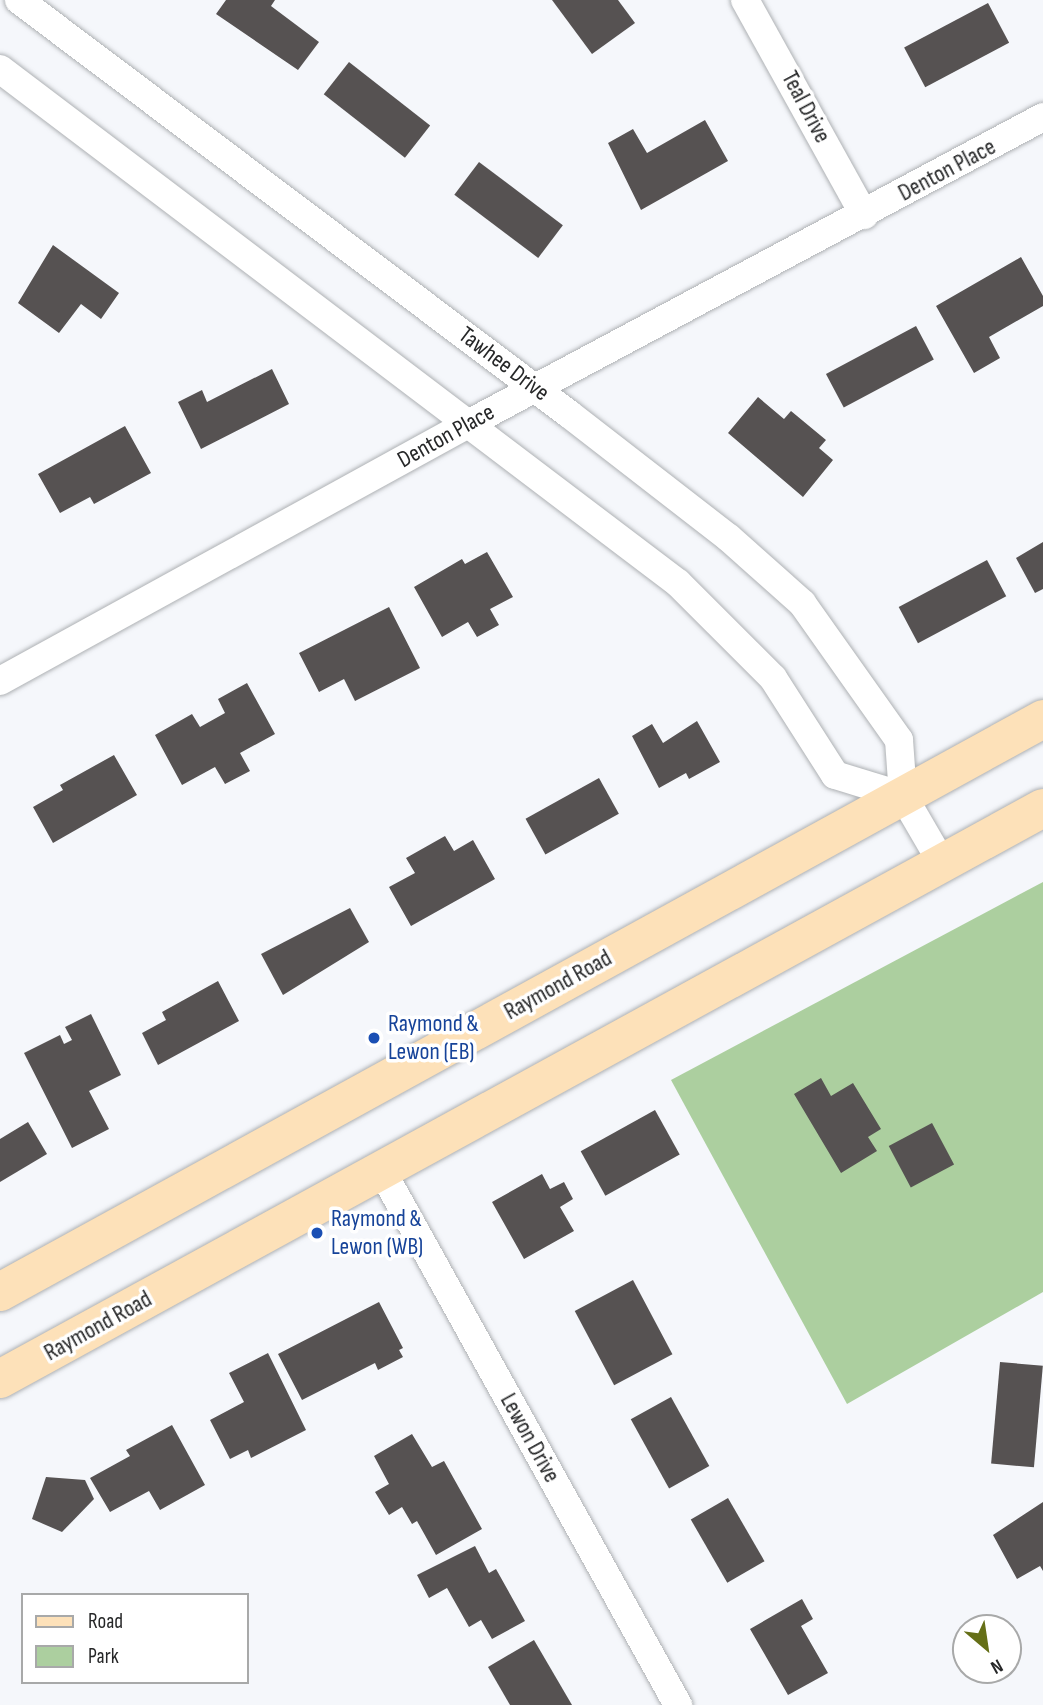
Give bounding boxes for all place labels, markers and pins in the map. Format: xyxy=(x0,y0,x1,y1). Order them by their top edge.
place label: Raymond & Lewon (EB) xyxy=(388,1010,479,1066)
marker: Raymond & Lewon (EB) xyxy=(366,1030,382,1046)
place label: Raymond & Lewon (WB) xyxy=(331,1205,423,1261)
marker: Raymond & Lewon (WB) xyxy=(309,1225,325,1241)

